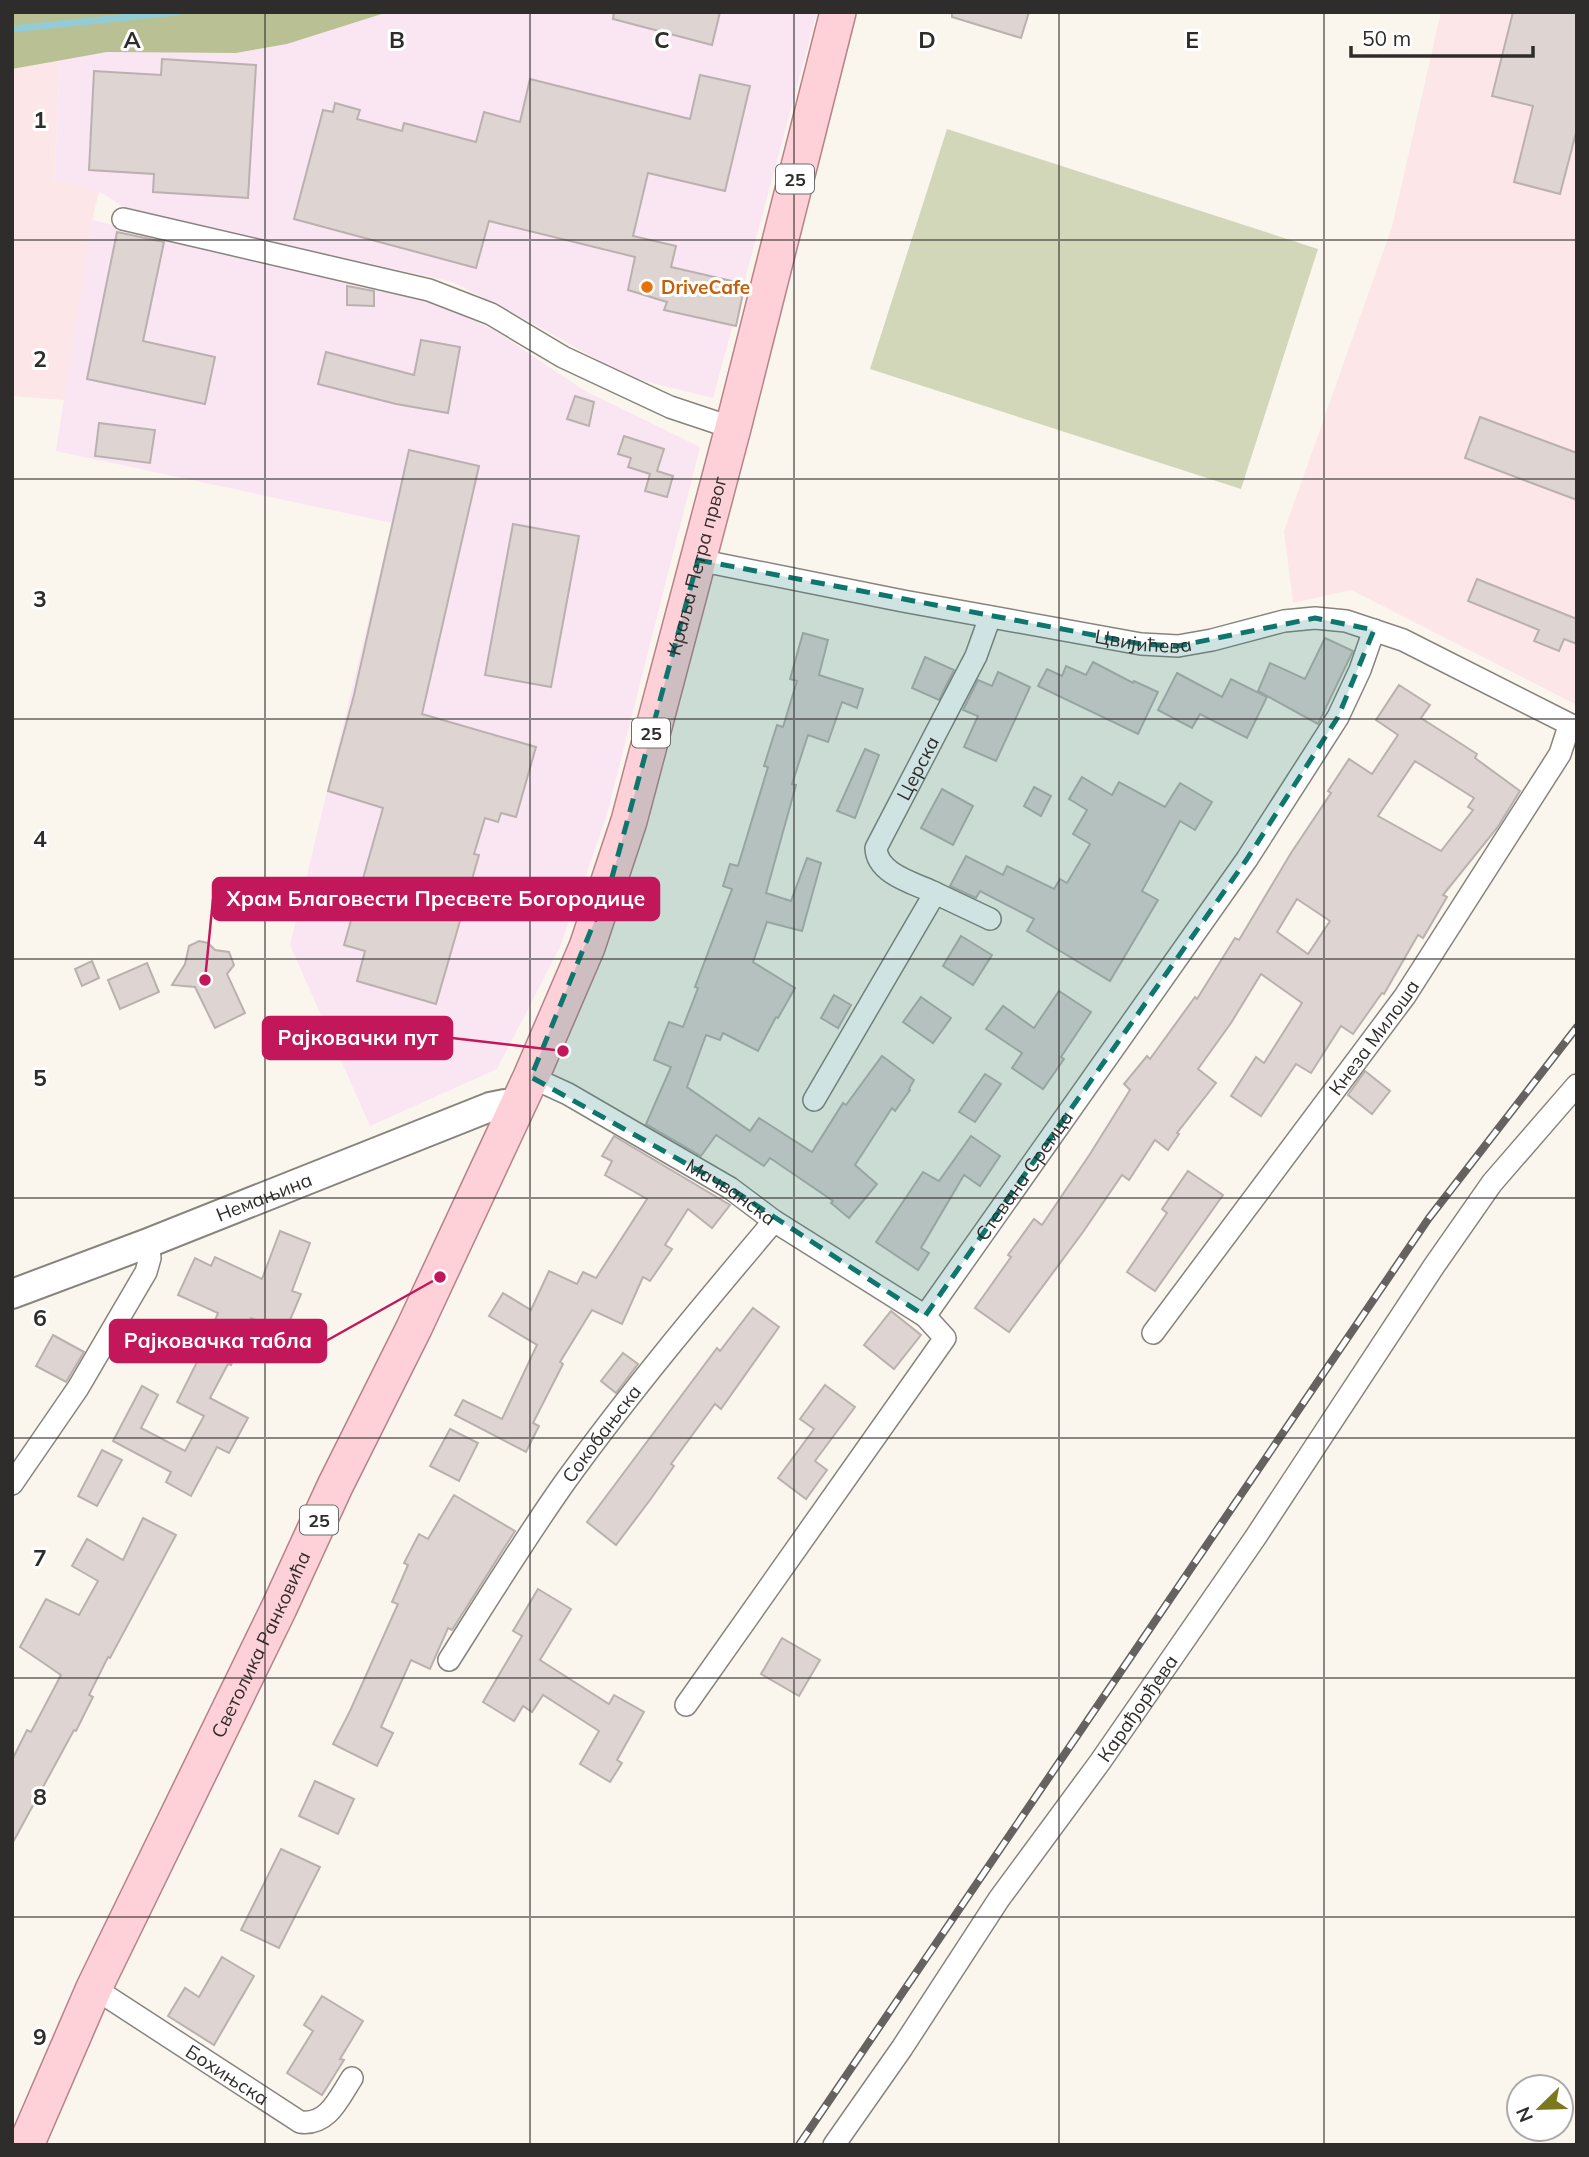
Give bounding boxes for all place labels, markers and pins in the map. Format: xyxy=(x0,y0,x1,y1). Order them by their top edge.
place label: DriveCafe xyxy=(661,275,750,299)
marker: DriveCafe xyxy=(639,279,655,295)
callout: Храм Благовести Пресвете Богородице xyxy=(213,878,659,920)
callout: Рајковачки пут xyxy=(263,1017,452,1059)
callout: Рајковачка табла xyxy=(110,1320,326,1362)

